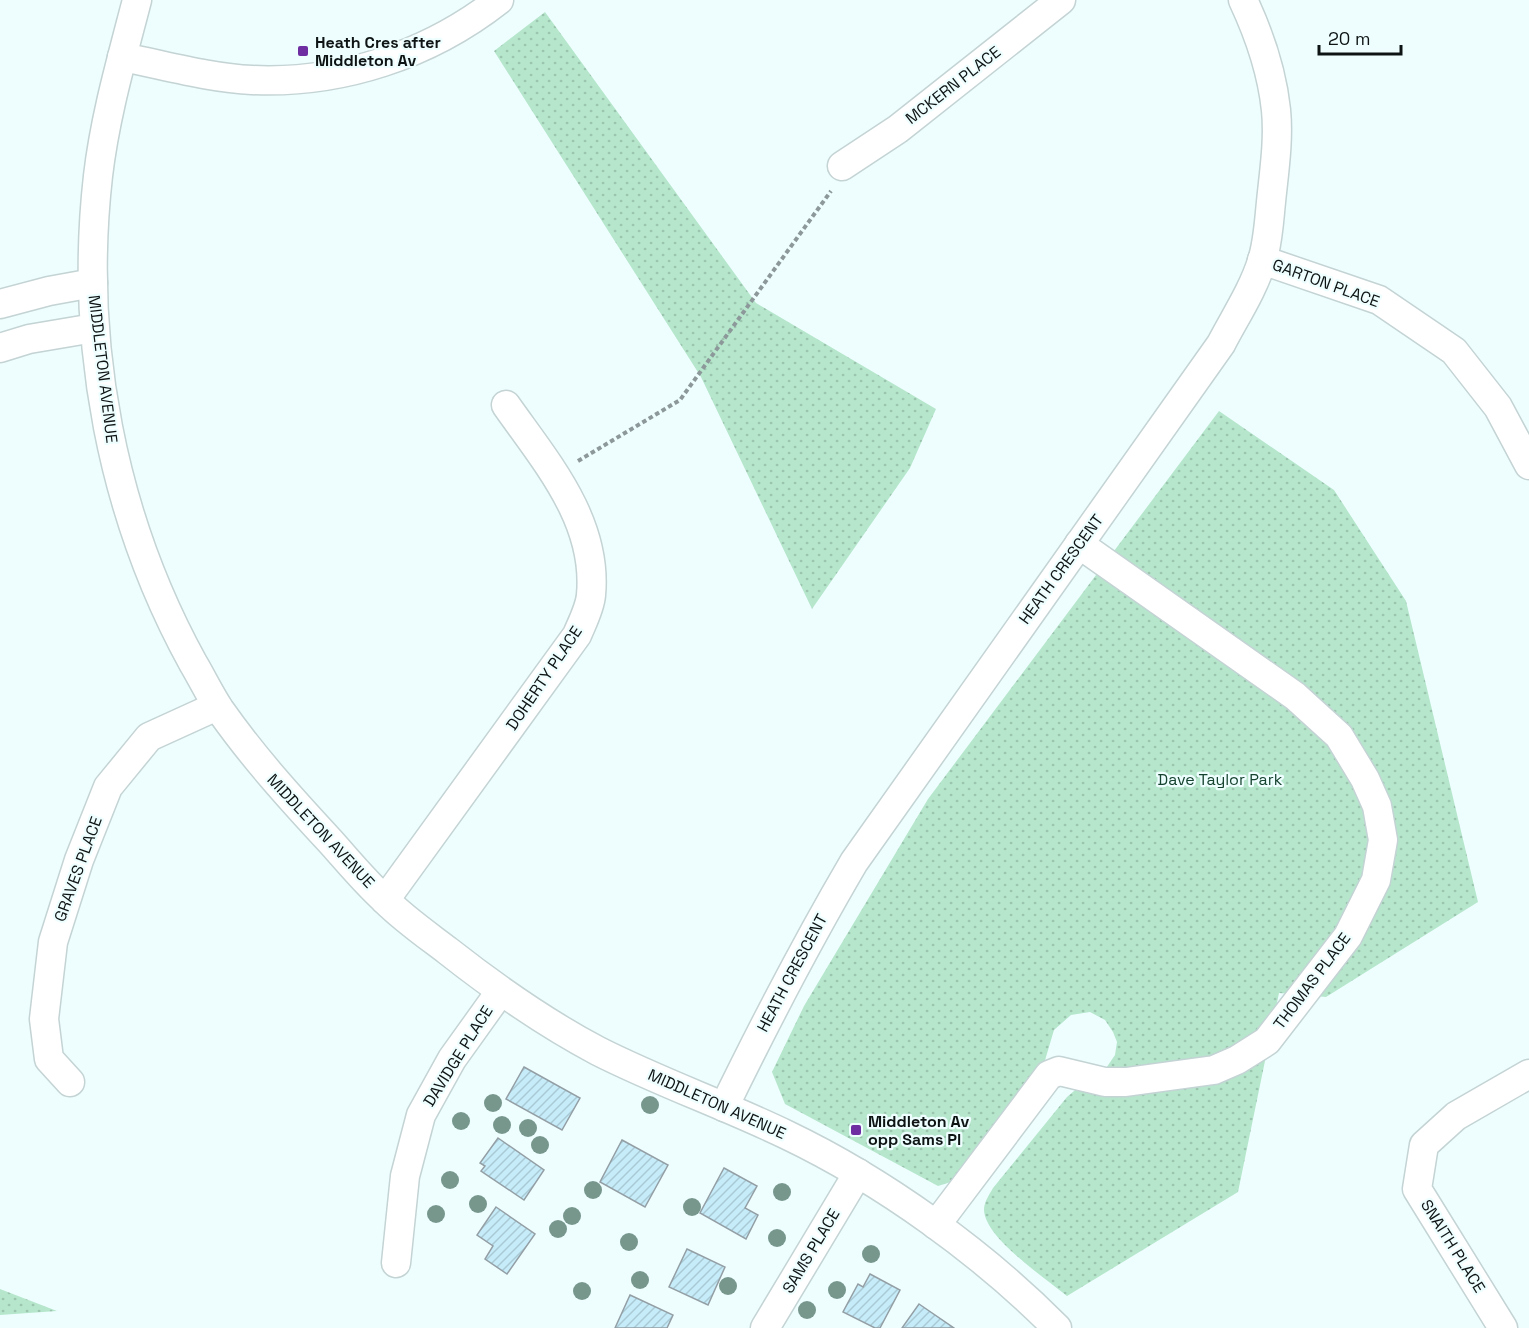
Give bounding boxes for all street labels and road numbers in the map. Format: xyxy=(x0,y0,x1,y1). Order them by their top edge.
street label: MCKERN PLACE xyxy=(901,41,1005,129)
street label: GARTON PLACE xyxy=(1270,254,1382,312)
street label: MIDDLETON AVENUE xyxy=(84,294,122,444)
street label: HEATH CRESCENT xyxy=(1014,510,1108,628)
street label: DOHERTY PLACE xyxy=(501,622,587,734)
street label: MIDDLETON AVENUE xyxy=(263,769,379,893)
street label: GRAVES PLACE xyxy=(49,814,107,924)
street label: HEATH CRESCENT xyxy=(752,910,832,1036)
street label: THOMAS PLACE xyxy=(1269,928,1355,1034)
street label: DAVIDGE PLACE xyxy=(419,1002,497,1110)
street label: MIDDLETON AVENUE xyxy=(645,1064,789,1144)
street label: SNAITH PLACE xyxy=(1416,1195,1490,1297)
street label: SAMS PLACE xyxy=(777,1205,845,1297)

